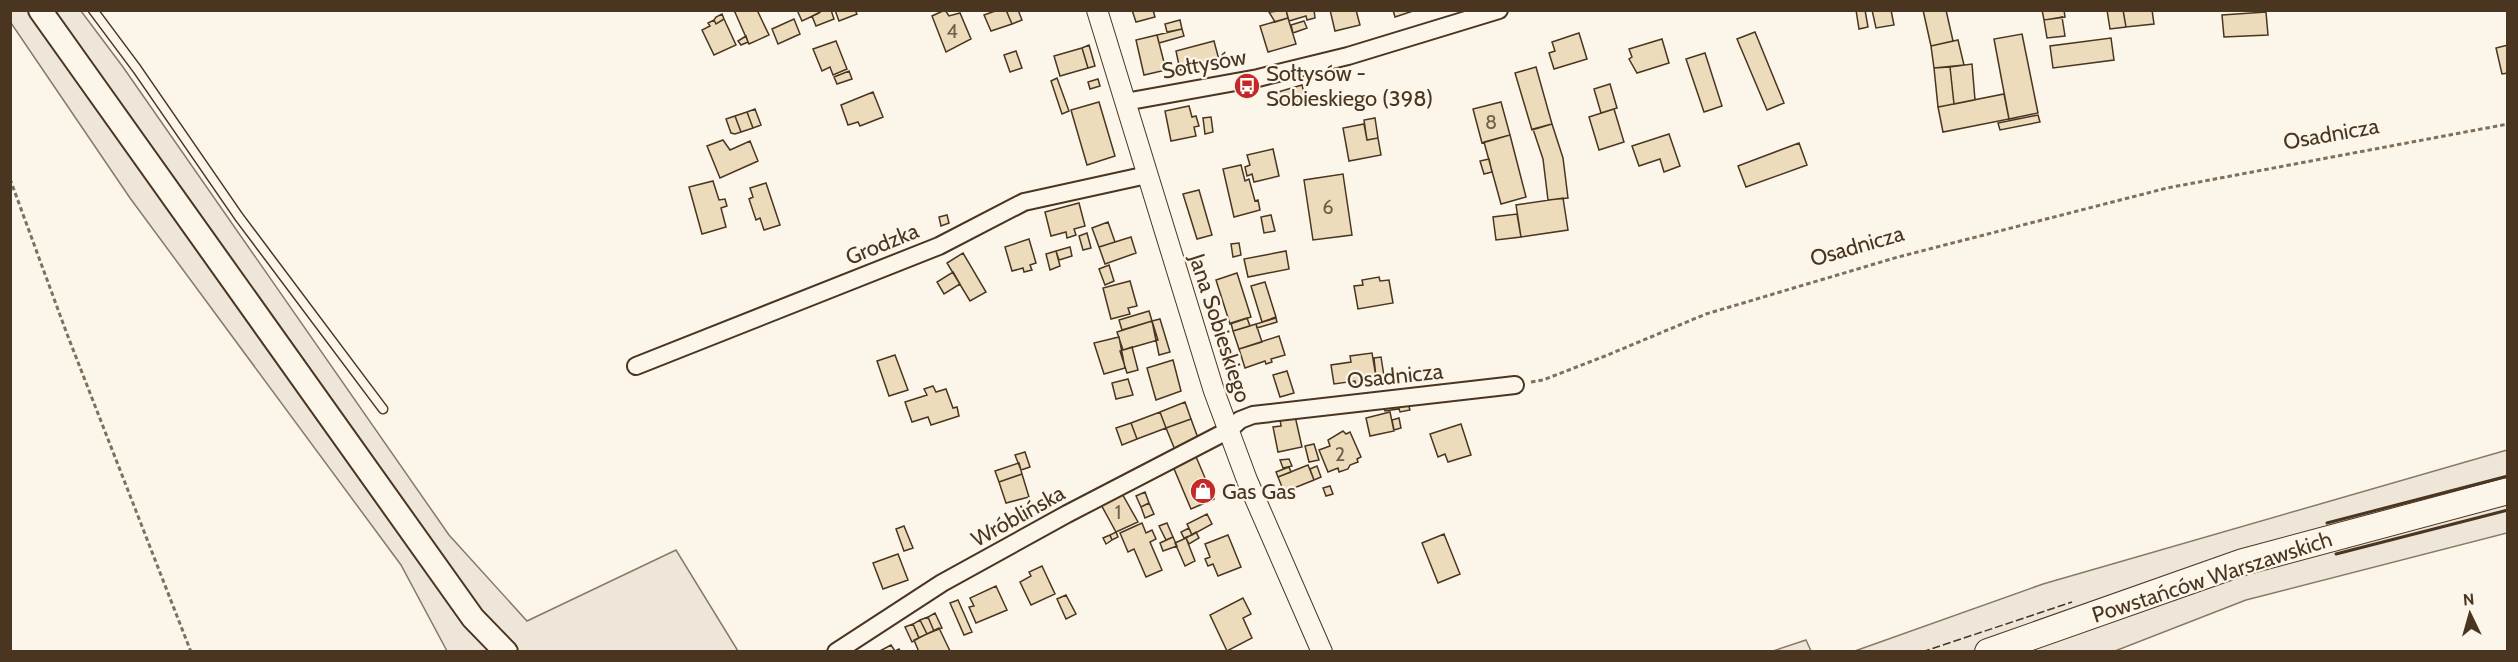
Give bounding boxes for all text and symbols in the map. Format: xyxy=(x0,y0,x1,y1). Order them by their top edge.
house number: 4 xyxy=(946,19,958,43)
street label: Sołtysów xyxy=(1159,43,1249,85)
place label: Sołtysów - Sobieskiego (398) xyxy=(1266,60,1433,112)
bus stop icon: Sołtysów - Sobieskiego (398) xyxy=(1232,71,1262,101)
house number: 8 xyxy=(1485,110,1497,134)
street label: Osadnicza xyxy=(2281,112,2381,156)
house number: 6 xyxy=(1322,195,1334,219)
street label: Grodzka xyxy=(842,217,923,271)
street label: Osadnicza xyxy=(1807,220,1908,272)
street label: Jana Sobieskiego xyxy=(1183,249,1257,406)
street label: Osadnicza xyxy=(1346,357,1445,394)
house number: 2 xyxy=(1335,442,1345,466)
shop icon: Gas Gas xyxy=(1188,476,1218,506)
place label: Gas Gas xyxy=(1222,478,1296,505)
street label: Wróblińska xyxy=(967,479,1070,553)
house number: 1 xyxy=(1115,500,1121,524)
street label: Powstańców Warszawskich xyxy=(2088,525,2336,629)
north arrow xyxy=(2440,584,2500,644)
text: N xyxy=(2462,590,2475,610)

